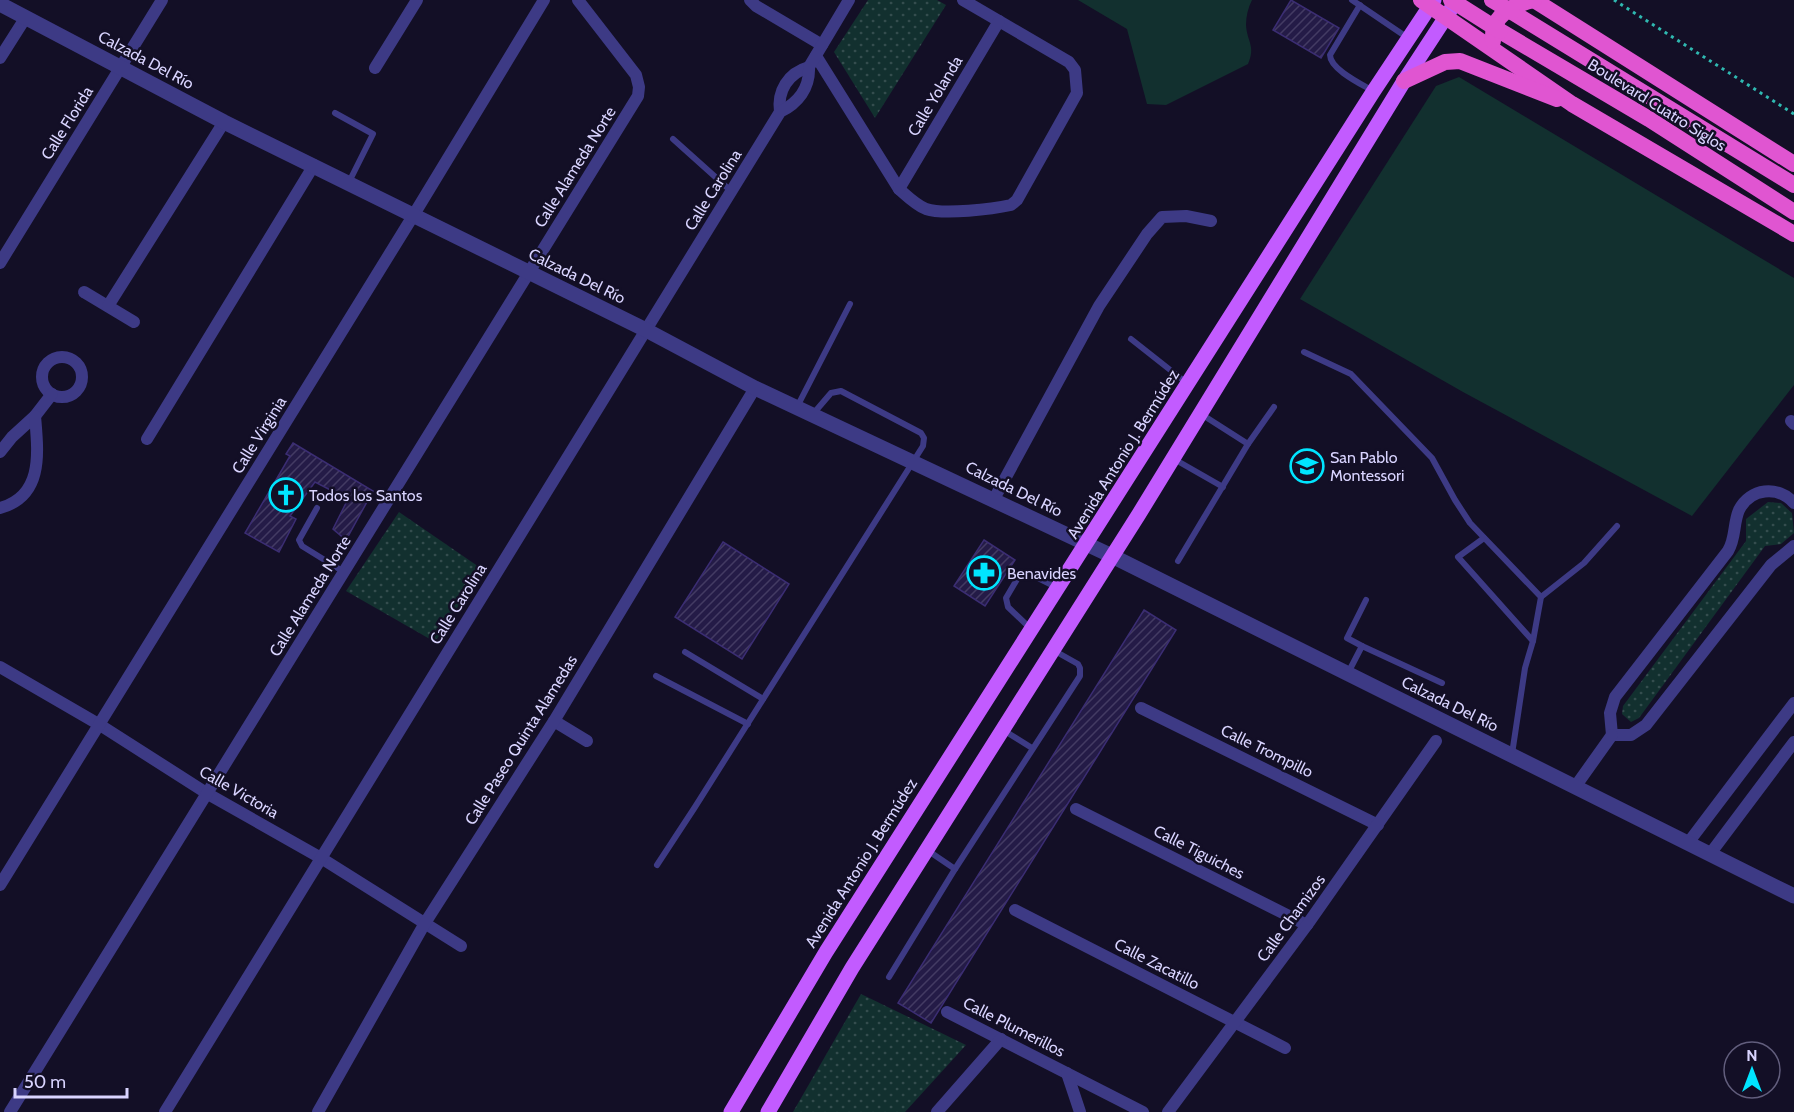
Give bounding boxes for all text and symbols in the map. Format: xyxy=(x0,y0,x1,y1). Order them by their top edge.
street label: Calzada Del Río xyxy=(95,27,197,93)
street label: Calle Yolanda xyxy=(904,52,967,140)
street label: Boulevard Cuatro Siglos xyxy=(1584,55,1730,155)
street label: Calle Florida xyxy=(37,83,97,163)
street label: Calle Alameda Norte xyxy=(530,103,620,231)
street label: Calle Carolina xyxy=(681,146,746,234)
street label: Calzada Del Río xyxy=(525,244,629,308)
street label: Avenida Antonio J. Bermúdez xyxy=(1063,365,1183,542)
street label: Calle Virginia xyxy=(228,393,290,477)
school or university icon: San Pablo Montessori xyxy=(1289,448,1325,484)
place label: San Pablo Montessori xyxy=(1330,448,1404,485)
street label: Calzada Del Río xyxy=(962,457,1066,521)
church icon: Todos los Santos xyxy=(268,477,304,513)
place label: Todos los Santos xyxy=(309,486,423,505)
street label: Calle Alameda Norte xyxy=(265,532,355,660)
pharmacy icon: Benavides xyxy=(966,555,1002,591)
street label: Calle Carolina xyxy=(426,560,491,648)
place label: Benavides xyxy=(1007,564,1076,583)
street label: Calle Paseo Quinta Alamedas xyxy=(461,651,581,828)
street label: Calzada Del Río xyxy=(1398,672,1502,736)
street label: Calle Trompillo xyxy=(1218,721,1316,782)
street label: Calle Victoria xyxy=(196,762,282,822)
street label: Avenida Antonio J. Bermúdez xyxy=(801,774,921,951)
street label: Calle Tiguiches xyxy=(1151,821,1248,883)
street label: Calle Chamizos xyxy=(1253,870,1329,965)
street label: Calle Zacatillo xyxy=(1111,934,1203,994)
street label: Calle Plumerillos xyxy=(960,993,1068,1061)
north arrow xyxy=(1722,1040,1782,1100)
text: N xyxy=(1746,1046,1758,1065)
scale bar xyxy=(15,1061,128,1099)
text: 50 m xyxy=(24,1071,66,1093)

